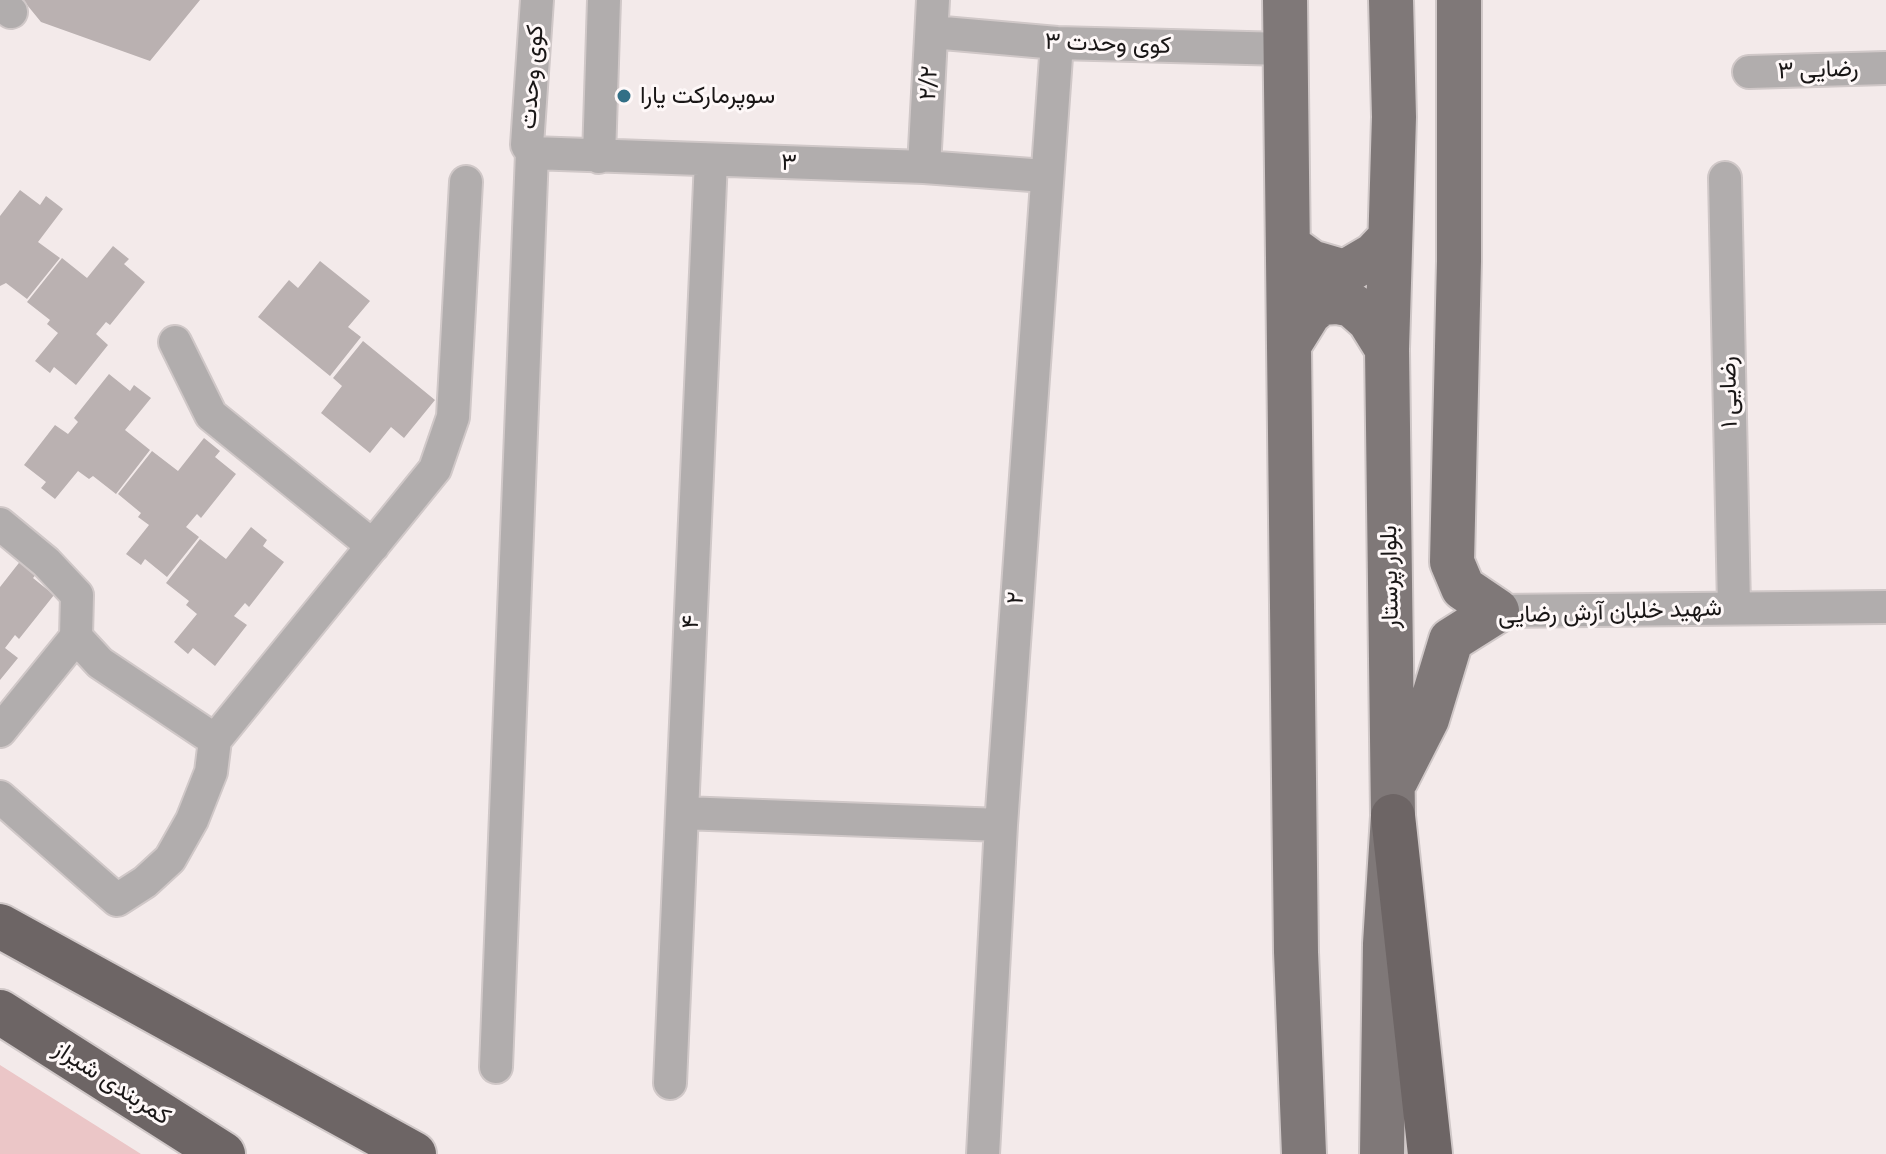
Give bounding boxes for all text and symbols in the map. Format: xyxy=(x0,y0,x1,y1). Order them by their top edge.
street label: کوی وحدت xyxy=(514,24,550,130)
street label: کوی وحدت ۳ xyxy=(1044,27,1172,61)
street label: رضایی ۳ xyxy=(1777,54,1859,86)
street label: ۲/۲ xyxy=(914,65,944,101)
place label: سوپرمارکت یارا xyxy=(640,82,775,110)
marker: سوپرمارکت یارا xyxy=(615,87,633,105)
street label: ۳ xyxy=(781,148,797,178)
street label: رضایی ۱ xyxy=(1714,356,1744,428)
street label: بلوار پرستار xyxy=(1375,525,1405,629)
street label: ۲ xyxy=(1001,591,1031,605)
street label: شهید خلبان آرش رضایی xyxy=(1498,594,1722,630)
street label: ۴ xyxy=(676,615,706,629)
street label: کمربندی شیراز xyxy=(48,1035,176,1131)

